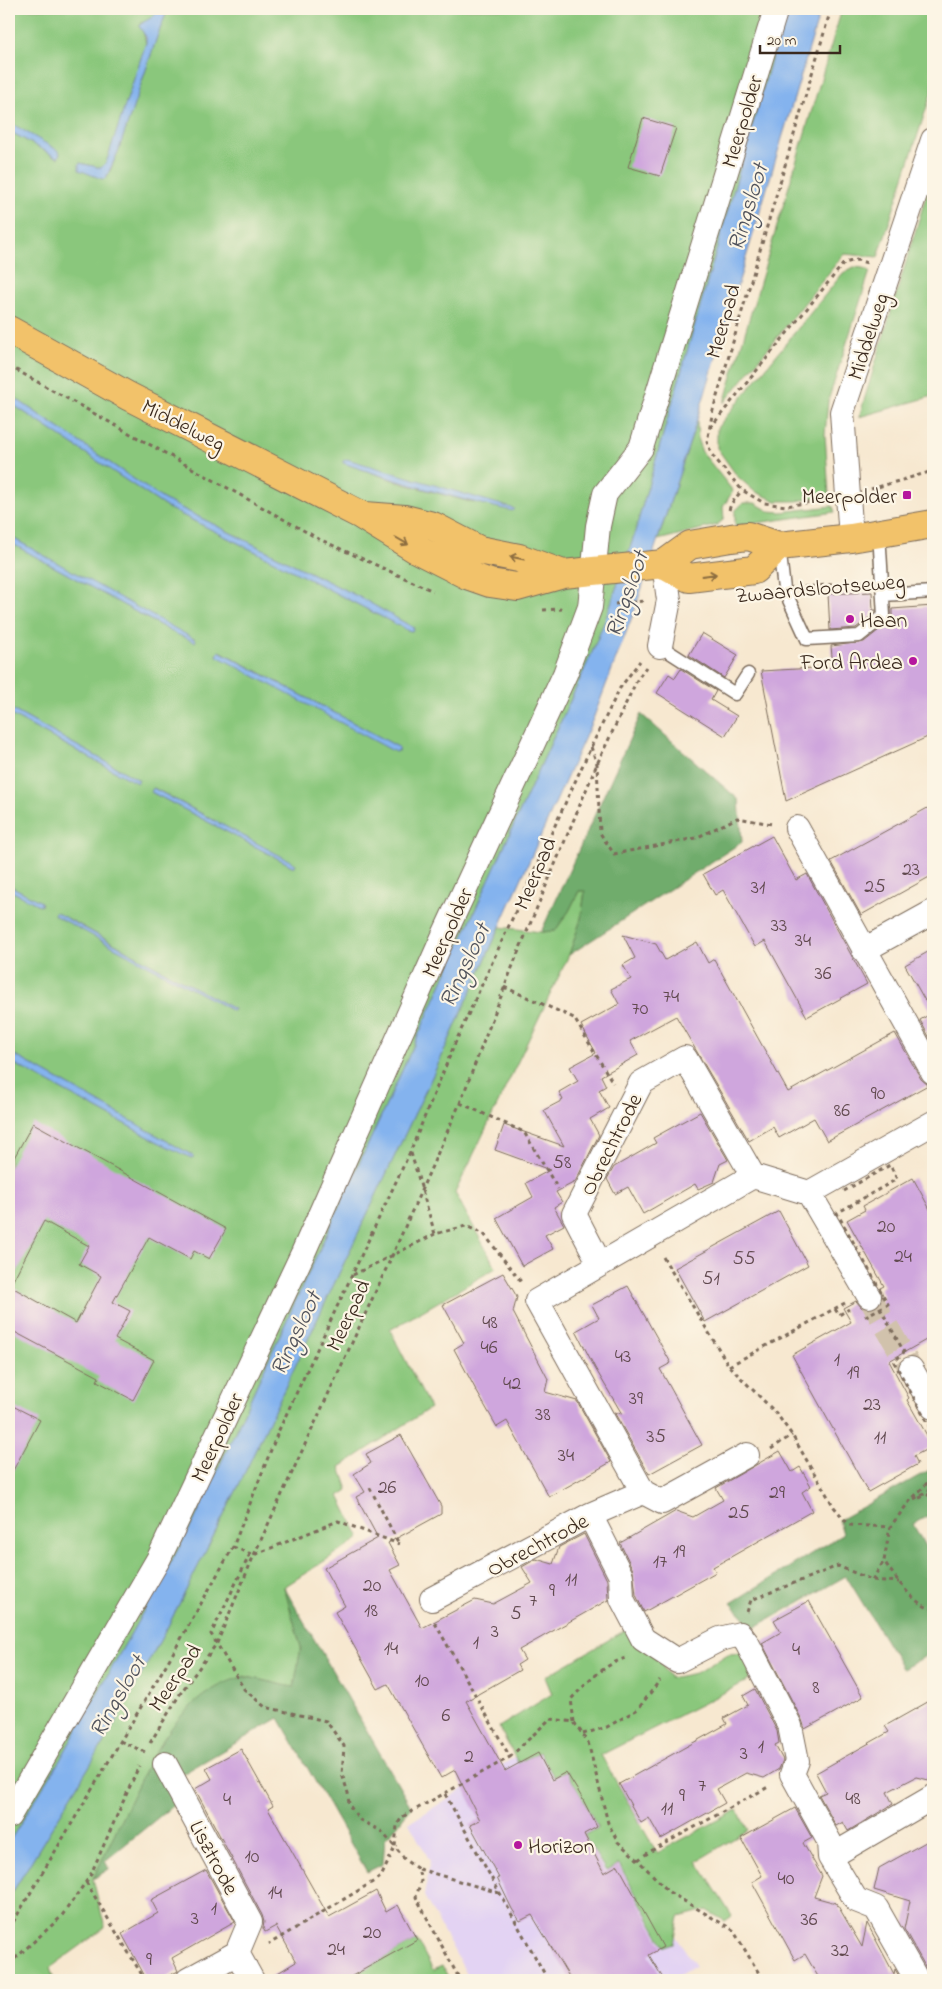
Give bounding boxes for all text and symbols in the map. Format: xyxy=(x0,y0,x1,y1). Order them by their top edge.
scale bar xyxy=(760,22,840,54)
text: 20 m xyxy=(767,30,797,52)
street label: Meerpolder xyxy=(715,71,773,172)
water label: Ringsloot xyxy=(720,158,780,256)
street label: Meerpad xyxy=(699,281,751,363)
street label: Middelweg xyxy=(841,289,900,385)
street label: Middelweg xyxy=(135,392,230,462)
place label: Meerpolder xyxy=(802,482,897,514)
marker: Meerpolder xyxy=(901,489,913,501)
one-way arrow xyxy=(395,537,409,547)
water label: Ringsloot xyxy=(597,545,660,643)
one-way arrow xyxy=(509,553,525,562)
street label: Zwaardslootseweg xyxy=(734,567,907,614)
one-way arrow xyxy=(701,570,717,580)
place label: Haan xyxy=(860,606,907,638)
marker: Haan xyxy=(844,613,856,625)
place label: Ford Ardea xyxy=(799,648,903,680)
marker: Ford Ardea xyxy=(907,655,919,667)
street label: Meerpad xyxy=(507,833,566,915)
house number: 23 xyxy=(902,856,920,885)
house number: 25 xyxy=(864,873,886,902)
house number: 31 xyxy=(751,874,765,903)
street label: Meerpolder xyxy=(415,883,483,983)
house number: 33 xyxy=(771,912,787,941)
water label: Ringsloot xyxy=(431,916,502,1014)
house number: 34 xyxy=(795,927,811,956)
house number: 36 xyxy=(814,960,832,989)
house number: 74 xyxy=(663,983,679,1012)
house number: 70 xyxy=(632,995,649,1024)
house number: 90 xyxy=(871,1080,886,1109)
street label: Obrechtrode xyxy=(573,1089,652,1202)
house number: 86 xyxy=(834,1097,850,1126)
house number: 58 xyxy=(553,1149,571,1178)
house number: 20 xyxy=(877,1213,896,1242)
house number: 24 xyxy=(894,1243,912,1272)
house number: 55 xyxy=(733,1245,755,1274)
house number: 51 xyxy=(702,1265,720,1294)
street label: Meerpad xyxy=(319,1275,380,1358)
water label: Ringsloot xyxy=(262,1284,333,1382)
house number: 48 xyxy=(482,1309,498,1338)
house number: 46 xyxy=(480,1334,498,1363)
house number: 43 xyxy=(615,1343,631,1372)
house number: 1 xyxy=(834,1346,840,1375)
house number: 19 xyxy=(847,1359,859,1388)
house number: 42 xyxy=(503,1370,521,1399)
house number: 39 xyxy=(629,1385,643,1414)
street label: Meerpolder xyxy=(184,1388,253,1488)
house number: 23 xyxy=(863,1391,881,1420)
house number: 38 xyxy=(535,1401,551,1430)
house number: 35 xyxy=(646,1423,666,1452)
house number: 11 xyxy=(874,1424,886,1453)
house number: 34 xyxy=(558,1442,574,1471)
house number: 26 xyxy=(378,1474,397,1503)
house number: 29 xyxy=(769,1479,785,1508)
house number: 25 xyxy=(728,1499,750,1528)
street label: Obrechtrode xyxy=(482,1506,595,1587)
house number: 19 xyxy=(673,1538,685,1567)
house number: 17 xyxy=(653,1548,667,1577)
house number: 11 xyxy=(565,1566,577,1595)
house number: 20 xyxy=(363,1572,382,1601)
house number: 9 xyxy=(549,1577,555,1606)
house number: 7 xyxy=(529,1587,537,1616)
house number: 18 xyxy=(364,1597,378,1626)
house number: 5 xyxy=(510,1600,522,1629)
house number: 3 xyxy=(491,1618,499,1647)
house number: 1 xyxy=(473,1629,479,1658)
house number: 14 xyxy=(384,1635,398,1664)
house number: 4 xyxy=(792,1636,800,1665)
street label: Meerpad xyxy=(142,1638,211,1719)
water label: Ringsloot xyxy=(82,1648,158,1745)
house number: 10 xyxy=(415,1667,430,1696)
house number: 8 xyxy=(812,1674,820,1703)
house number: 6 xyxy=(442,1702,451,1731)
house number: 1 xyxy=(758,1733,764,1762)
house number: 3 xyxy=(740,1740,748,1769)
house number: 2 xyxy=(464,1743,474,1772)
house number: 7 xyxy=(698,1772,706,1801)
house number: 9 xyxy=(679,1782,685,1811)
house number: 48 xyxy=(845,1785,861,1814)
house number: 4 xyxy=(223,1786,231,1815)
house number: 11 xyxy=(661,1795,673,1824)
street label: Lisztrode xyxy=(179,1815,245,1902)
place label: Horizon xyxy=(528,1832,595,1864)
marker: Horizon xyxy=(512,1839,524,1851)
house number: 10 xyxy=(245,1843,260,1872)
house number: 40 xyxy=(778,1865,795,1894)
house number: 14 xyxy=(268,1879,282,1908)
house number: 1 xyxy=(211,1895,217,1924)
house number: 3 xyxy=(191,1905,199,1934)
house number: 36 xyxy=(800,1906,818,1935)
house number: 20 xyxy=(363,1919,382,1948)
house number: 24 xyxy=(327,1936,345,1965)
house number: 32 xyxy=(831,1937,849,1966)
house number: 9 xyxy=(146,1946,152,1975)

